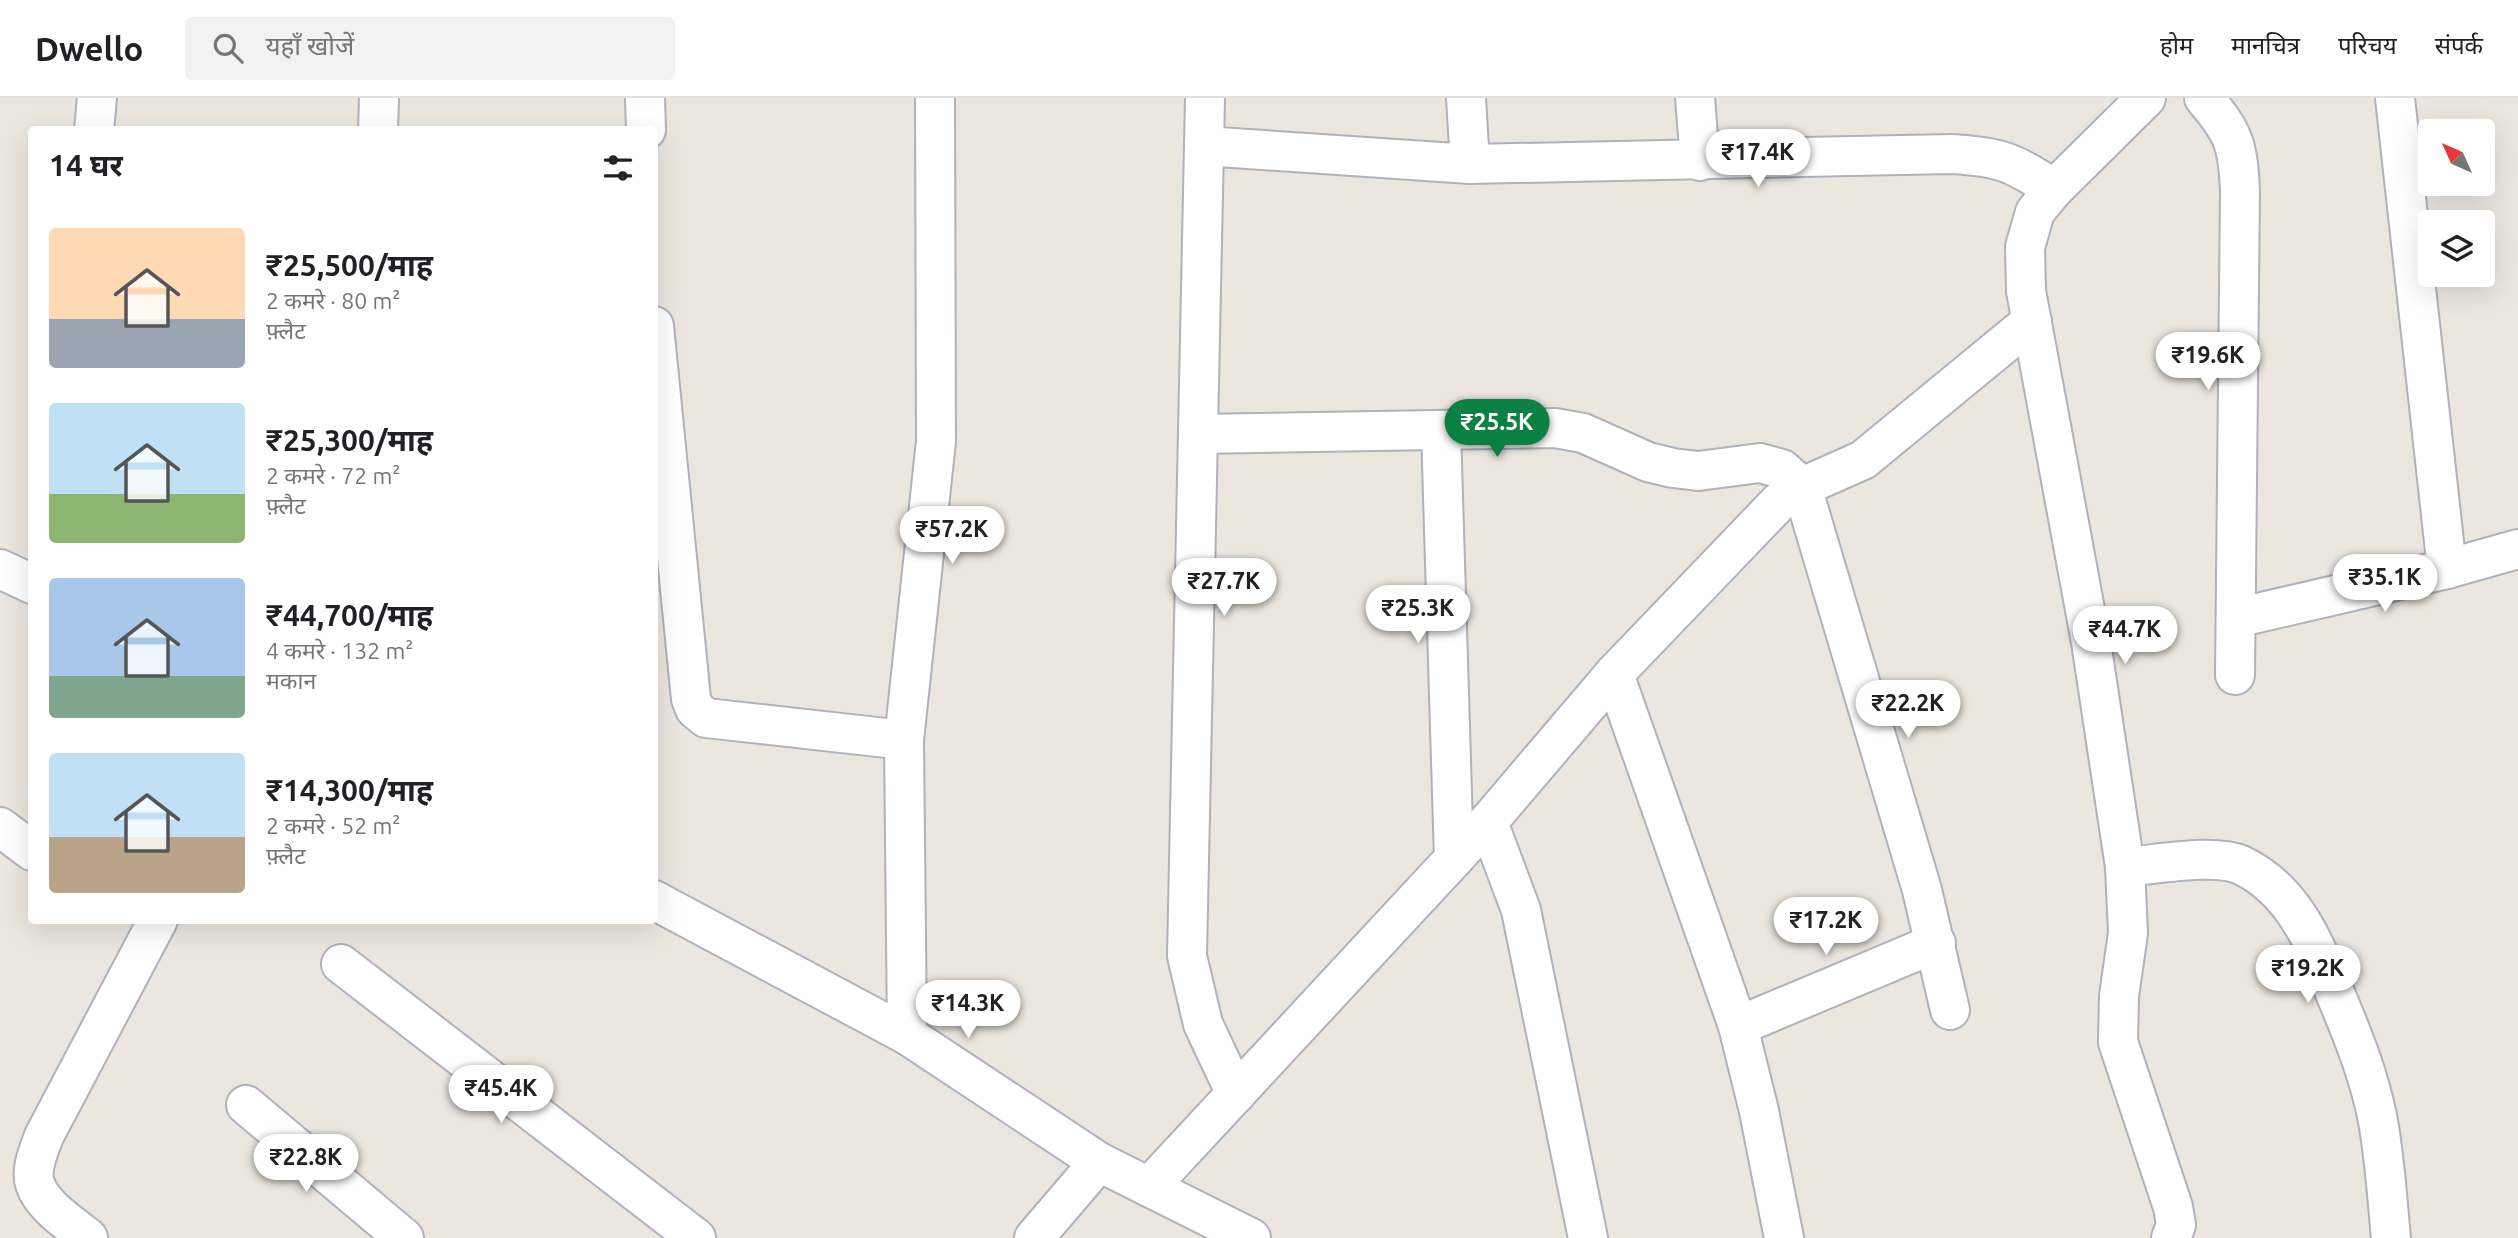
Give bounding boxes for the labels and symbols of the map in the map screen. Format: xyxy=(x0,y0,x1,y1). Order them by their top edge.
north arrow xyxy=(2418,119,2496,196)
pin: ₹17.4K xyxy=(1701,130,1815,189)
pin: ₹19.6K xyxy=(2151,332,2265,392)
pin: ₹25.5K xyxy=(1440,400,1554,459)
pin: ₹57.2K xyxy=(895,506,1009,566)
pin: ₹35.1K xyxy=(2328,554,2442,614)
pin: ₹27.7K xyxy=(1167,559,1281,618)
pin: ₹25.3K xyxy=(1361,586,1475,645)
pin: ₹44.7K xyxy=(2068,606,2182,666)
pin: ₹22.2K xyxy=(1851,680,1965,740)
pin: ₹17.2K xyxy=(1769,898,1883,957)
pin: ₹19.2K xyxy=(2251,946,2365,1005)
pin: ₹14.3K xyxy=(911,981,1025,1040)
pin: ₹45.4K xyxy=(444,1066,558,1125)
pin: ₹22.8K xyxy=(249,1134,363,1194)

